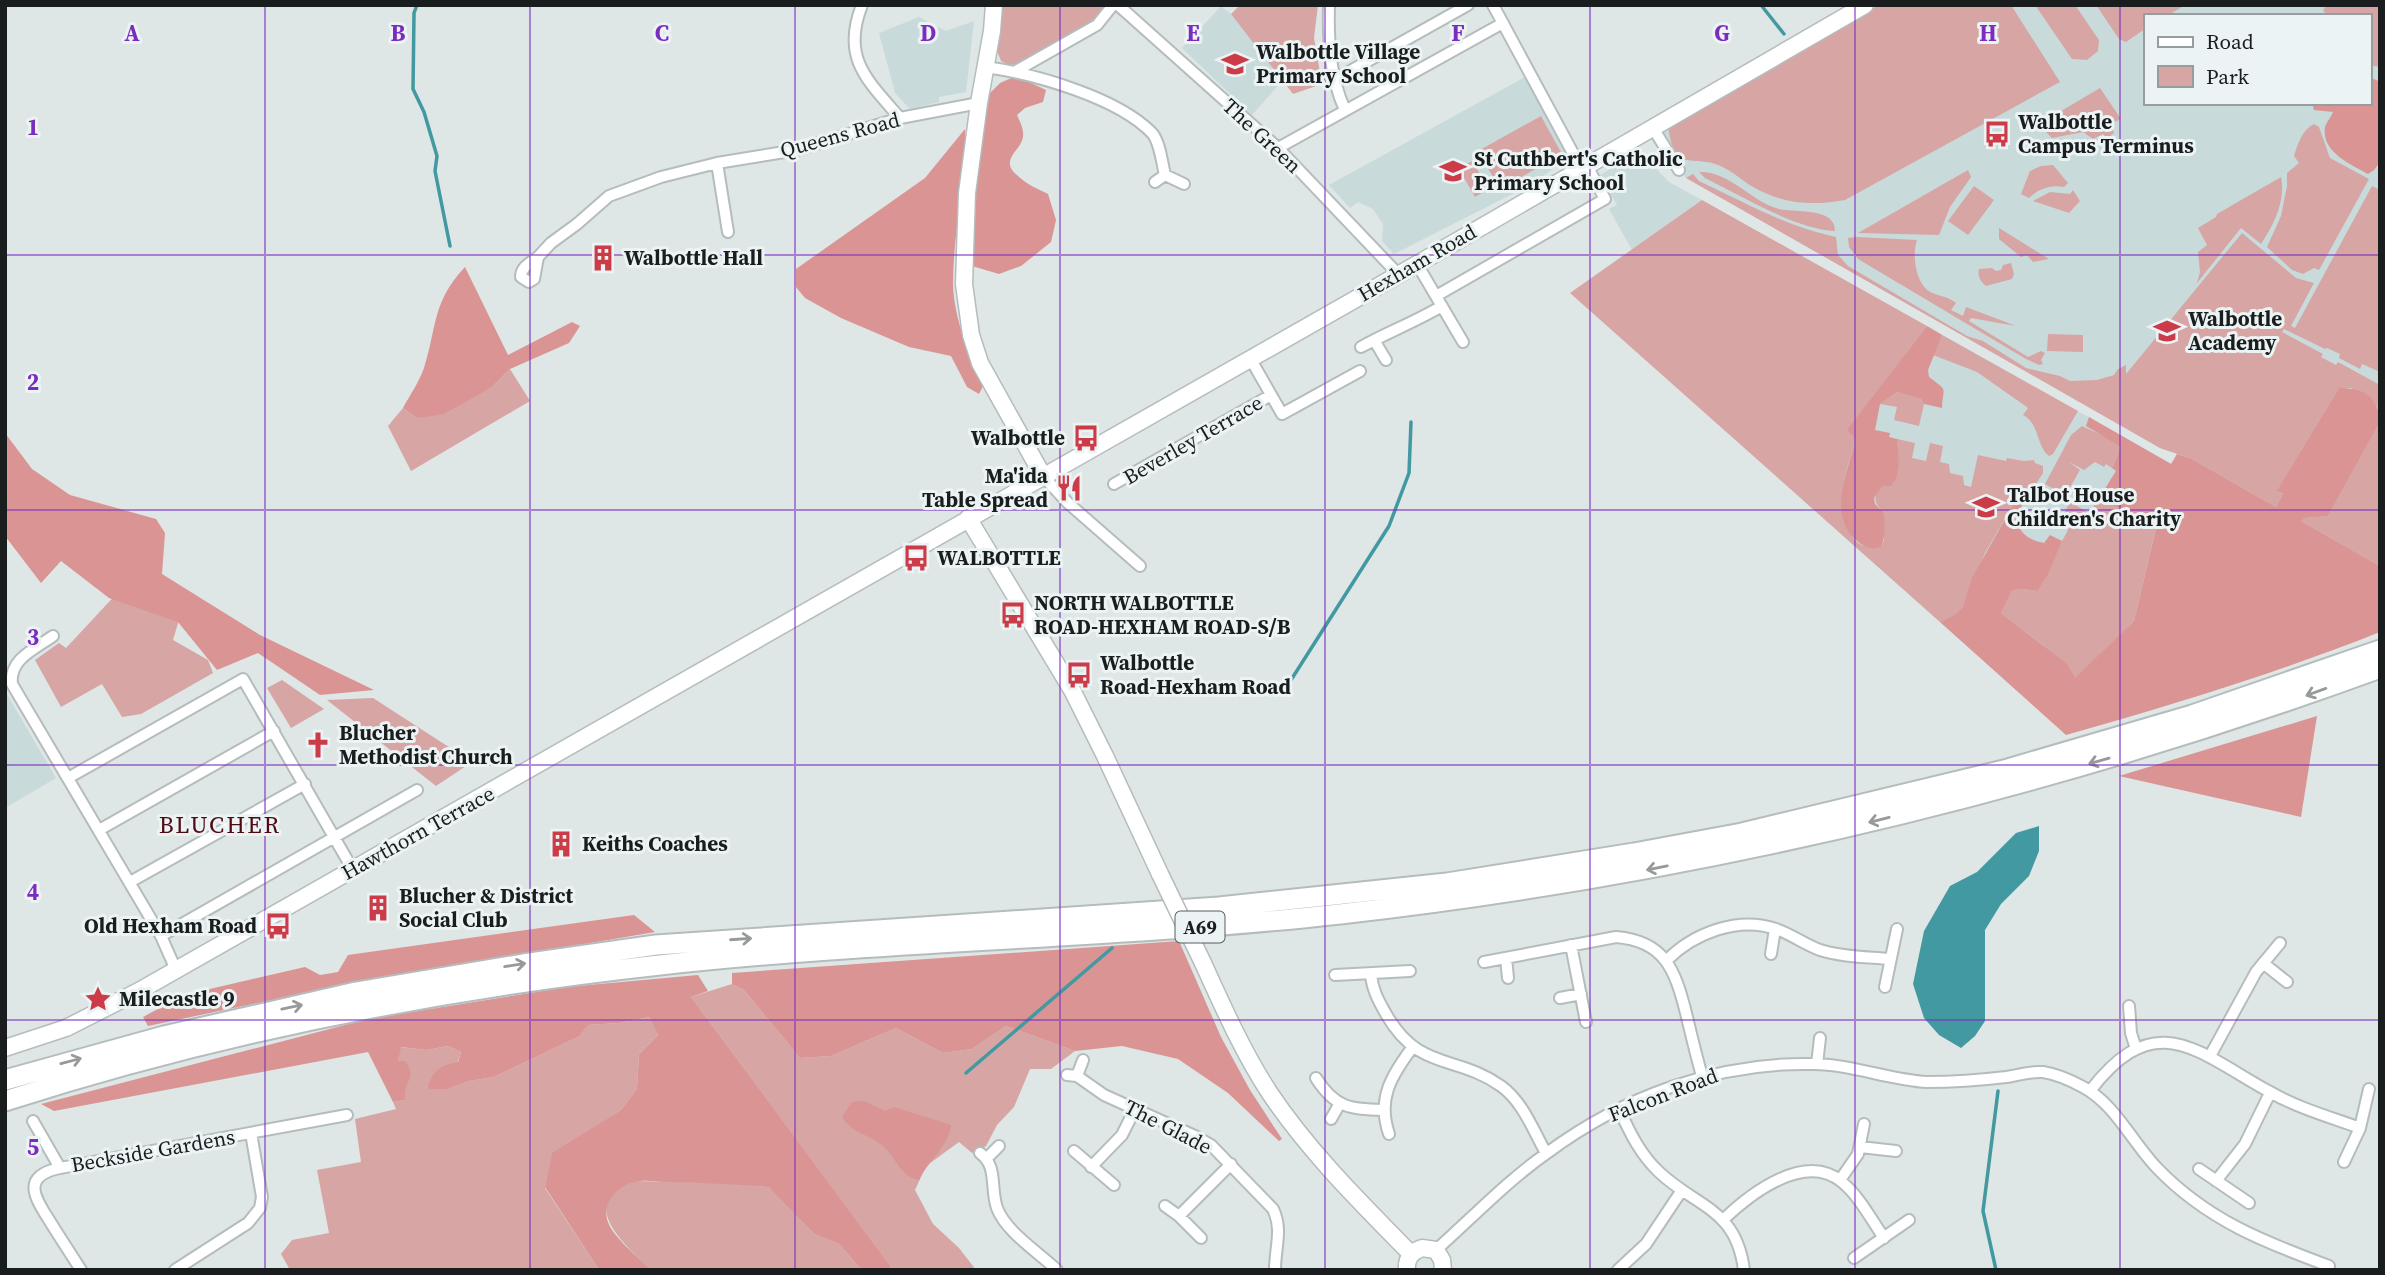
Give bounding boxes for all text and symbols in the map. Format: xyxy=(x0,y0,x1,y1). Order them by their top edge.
legend xyxy=(2144,14,2371,105)
text: A xyxy=(124,17,140,49)
text: B xyxy=(391,17,406,49)
text: C xyxy=(655,17,669,49)
text: D xyxy=(920,17,936,49)
text: E xyxy=(1186,17,1200,49)
text: F xyxy=(1451,17,1465,49)
text: G xyxy=(1714,17,1730,49)
text: H xyxy=(1979,17,1997,49)
text: Road xyxy=(2206,27,2254,56)
place label: Walbottle Village Primary School xyxy=(1256,37,1420,90)
school or university icon: Walbottle Village Primary School xyxy=(1220,49,1250,79)
text: Park xyxy=(2206,62,2250,91)
street label: The Green xyxy=(1217,92,1308,180)
street label: Queens Road xyxy=(777,105,903,164)
place label: Walbottle Campus Terminus xyxy=(2018,107,2194,160)
text: 1 xyxy=(27,111,39,143)
bus stop icon: Walbottle Campus Terminus xyxy=(1982,119,2012,149)
place label: St Cuthbert's Catholic Primary School xyxy=(1474,144,1683,197)
school or university icon: St Cuthbert's Catholic Primary School xyxy=(1438,156,1468,186)
street label: Hexham Road xyxy=(1352,217,1481,308)
building icon: Walbottle Hall xyxy=(588,243,618,273)
place label: Walbottle Hall xyxy=(624,243,763,272)
place label: Walbottle Academy xyxy=(2188,304,2282,357)
school or university icon: Walbottle Academy xyxy=(2152,316,2182,346)
text: 2 xyxy=(27,366,39,398)
street label: Beverley Terrace xyxy=(1118,388,1268,491)
place label: Walbottle xyxy=(971,423,1065,452)
bus stop icon: Walbottle xyxy=(1071,423,1101,453)
place label: Ma'ida Table Spread xyxy=(922,461,1049,514)
restaurant icon: Ma'ida Table Spread xyxy=(1054,473,1084,503)
place label: Talbot House Children's Charity xyxy=(2007,480,2182,533)
school or university icon: Talbot House Children's Charity xyxy=(1971,492,2001,522)
bus stop icon: WALBOTTLE xyxy=(901,543,931,573)
place label: WALBOTTLE xyxy=(937,543,1061,572)
place label: NORTH WALBOTTLE ROAD-HEXHAM ROAD-S/B xyxy=(1034,588,1291,641)
bus stop icon: NORTH WALBOTTLE ROAD-HEXHAM ROAD-S/B xyxy=(998,600,1028,630)
text: 3 xyxy=(27,621,39,653)
place label: Walbottle Road-Hexham Road xyxy=(1100,648,1291,701)
bus stop icon: Walbottle Road-Hexham Road xyxy=(1064,660,1094,690)
one-way arrow xyxy=(2305,687,2327,699)
place label: Blucher Methodist Church xyxy=(339,718,513,771)
church icon: Blucher Methodist Church xyxy=(303,730,333,760)
one-way arrow xyxy=(2088,755,2110,768)
street label: Hawthorn Terrace xyxy=(336,778,499,887)
district label: BLUCHER xyxy=(159,808,281,841)
one-way arrow xyxy=(1868,814,1891,827)
building icon: Keiths Coaches xyxy=(546,829,576,859)
place label: Keiths Coaches xyxy=(582,829,728,858)
one-way arrow xyxy=(1646,861,1669,875)
text: 4 xyxy=(27,876,39,908)
place label: Blucher & District Social Club xyxy=(399,881,573,934)
building icon: Blucher & District Social Club xyxy=(363,893,393,923)
place label: Old Hexham Road xyxy=(84,911,258,940)
bus stop icon: Old Hexham Road xyxy=(263,911,293,941)
road number: A69 xyxy=(1176,911,1224,942)
one-way arrow xyxy=(729,932,752,945)
one-way arrow xyxy=(503,958,526,971)
place icon: Milecastle 9 xyxy=(83,984,113,1014)
place label: Milecastle 9 xyxy=(119,984,235,1013)
one-way arrow xyxy=(280,999,303,1013)
one-way arrow xyxy=(59,1054,82,1067)
street label: Falcon Road xyxy=(1604,1060,1722,1129)
street label: The Glade xyxy=(1120,1092,1217,1161)
street label: Beckside Gardens xyxy=(69,1122,237,1179)
text: 5 xyxy=(27,1131,39,1163)

